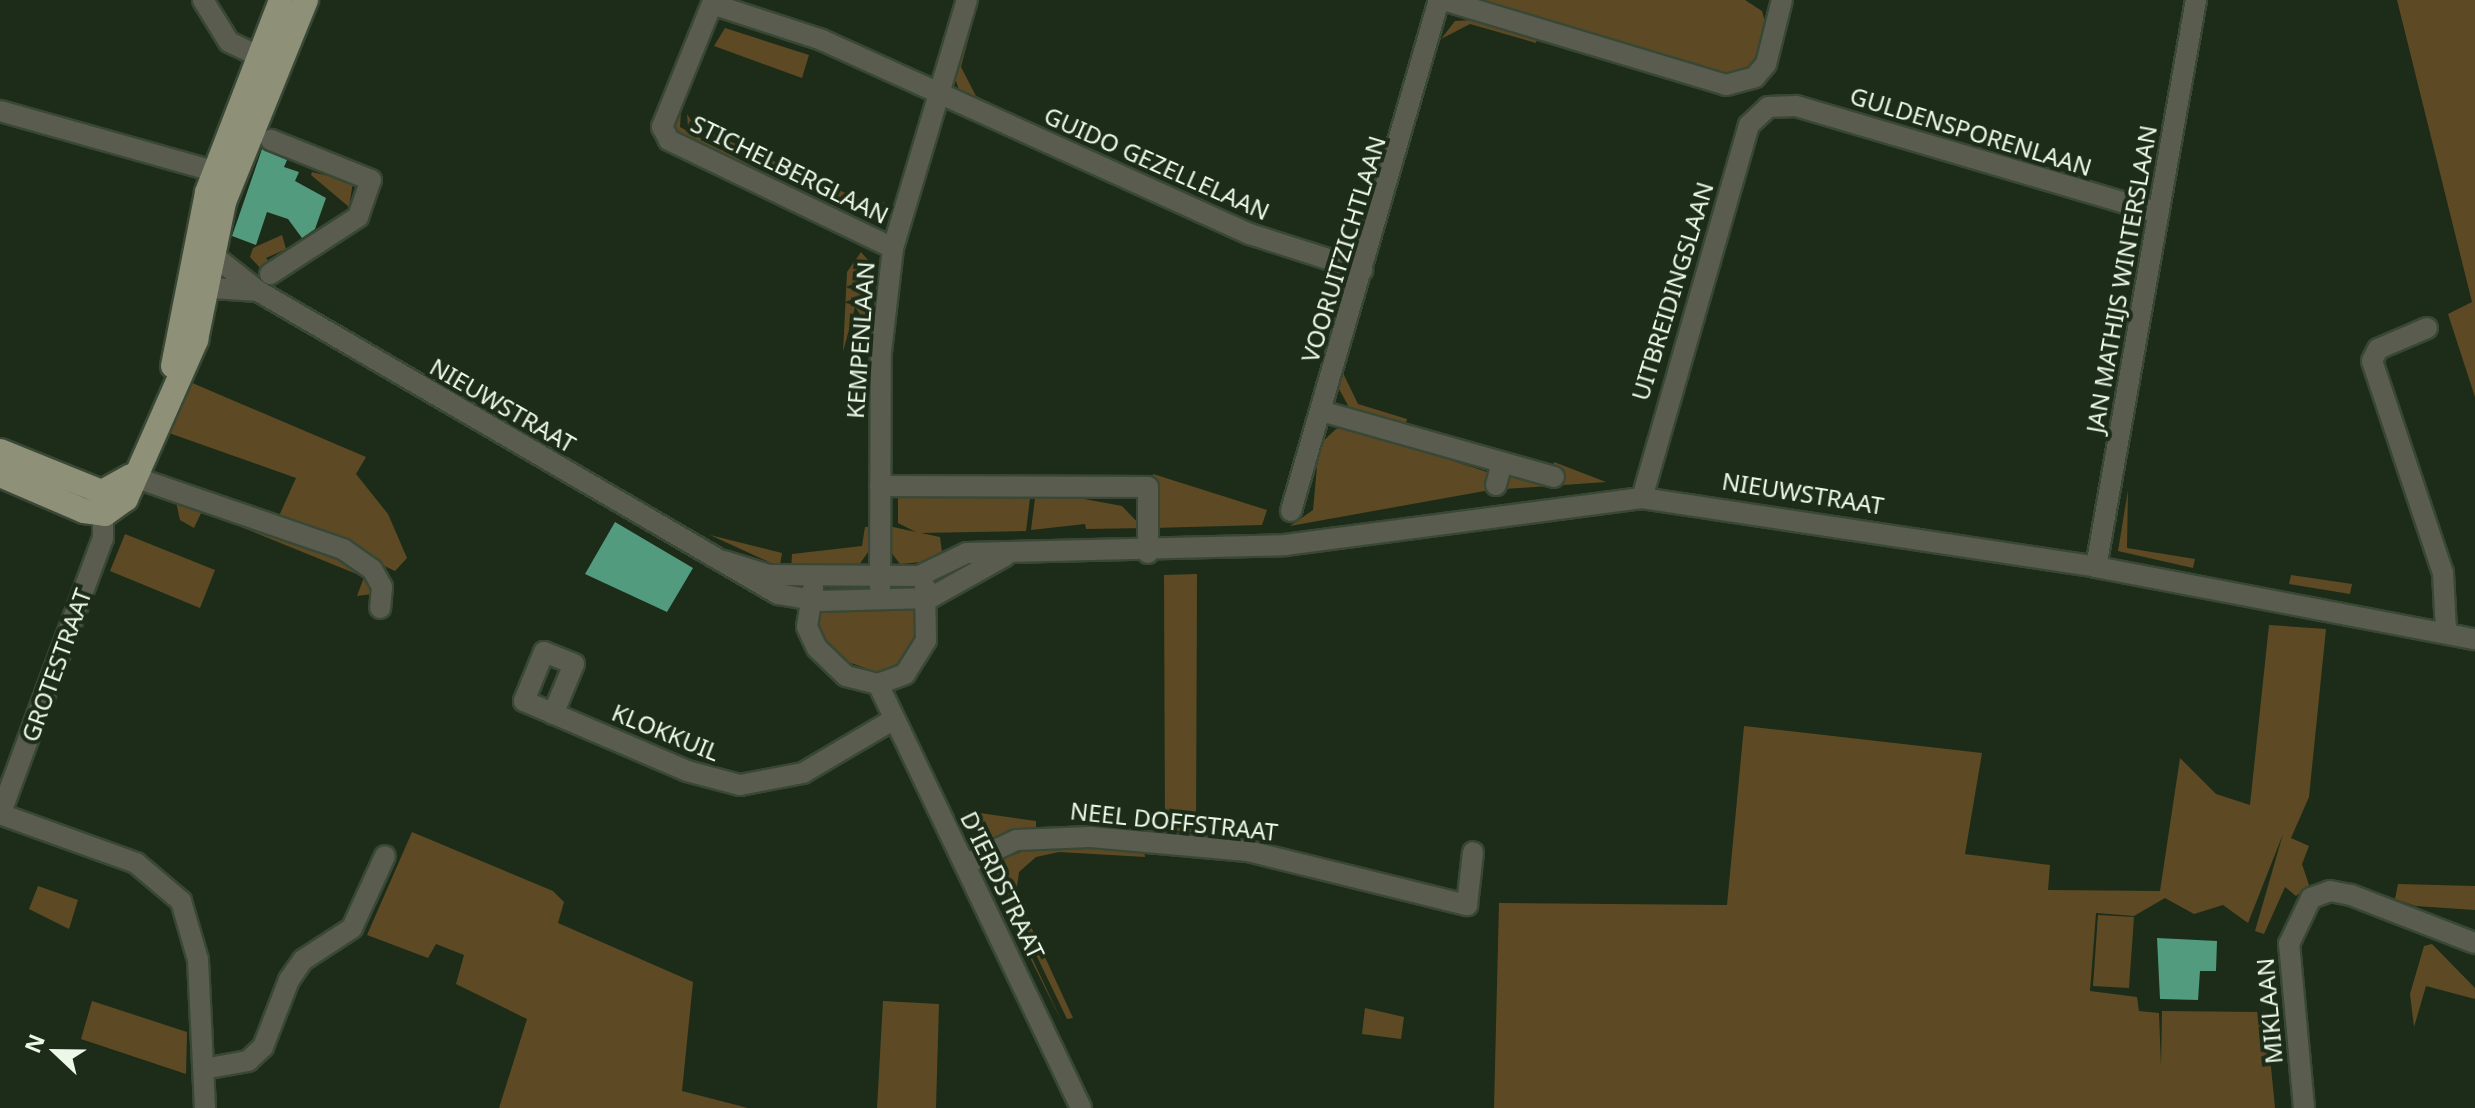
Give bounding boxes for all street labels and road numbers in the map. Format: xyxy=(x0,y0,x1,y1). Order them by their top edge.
street label: GULDENSPORENLAAN xyxy=(1847,81,2095,181)
street label: GUIDO GEZELLELAAN xyxy=(1040,100,1274,226)
street label: STICHELBERGLAAN xyxy=(686,109,894,229)
street label: JAN MATHIJS WINTERSLAAN xyxy=(2080,123,2162,435)
street label: VOORUITZICHTLAAN xyxy=(1295,132,1391,366)
street label: UITBREIDINGSLAAN xyxy=(1625,178,1719,404)
street label: KEMPENLAAN xyxy=(840,260,880,420)
street label: NIEUWSTRAAT xyxy=(425,352,581,458)
street label: NIEUWSTRAAT xyxy=(1720,466,1886,520)
street label: GROTESTRAAT xyxy=(15,584,97,746)
street label: KLOKKUIL xyxy=(608,697,724,767)
street label: NEEL DOFFSTRAAT xyxy=(1069,796,1279,846)
street label: D'IERDSTRAAT xyxy=(955,806,1051,964)
street label: MIKLAAN xyxy=(2250,957,2288,1065)

